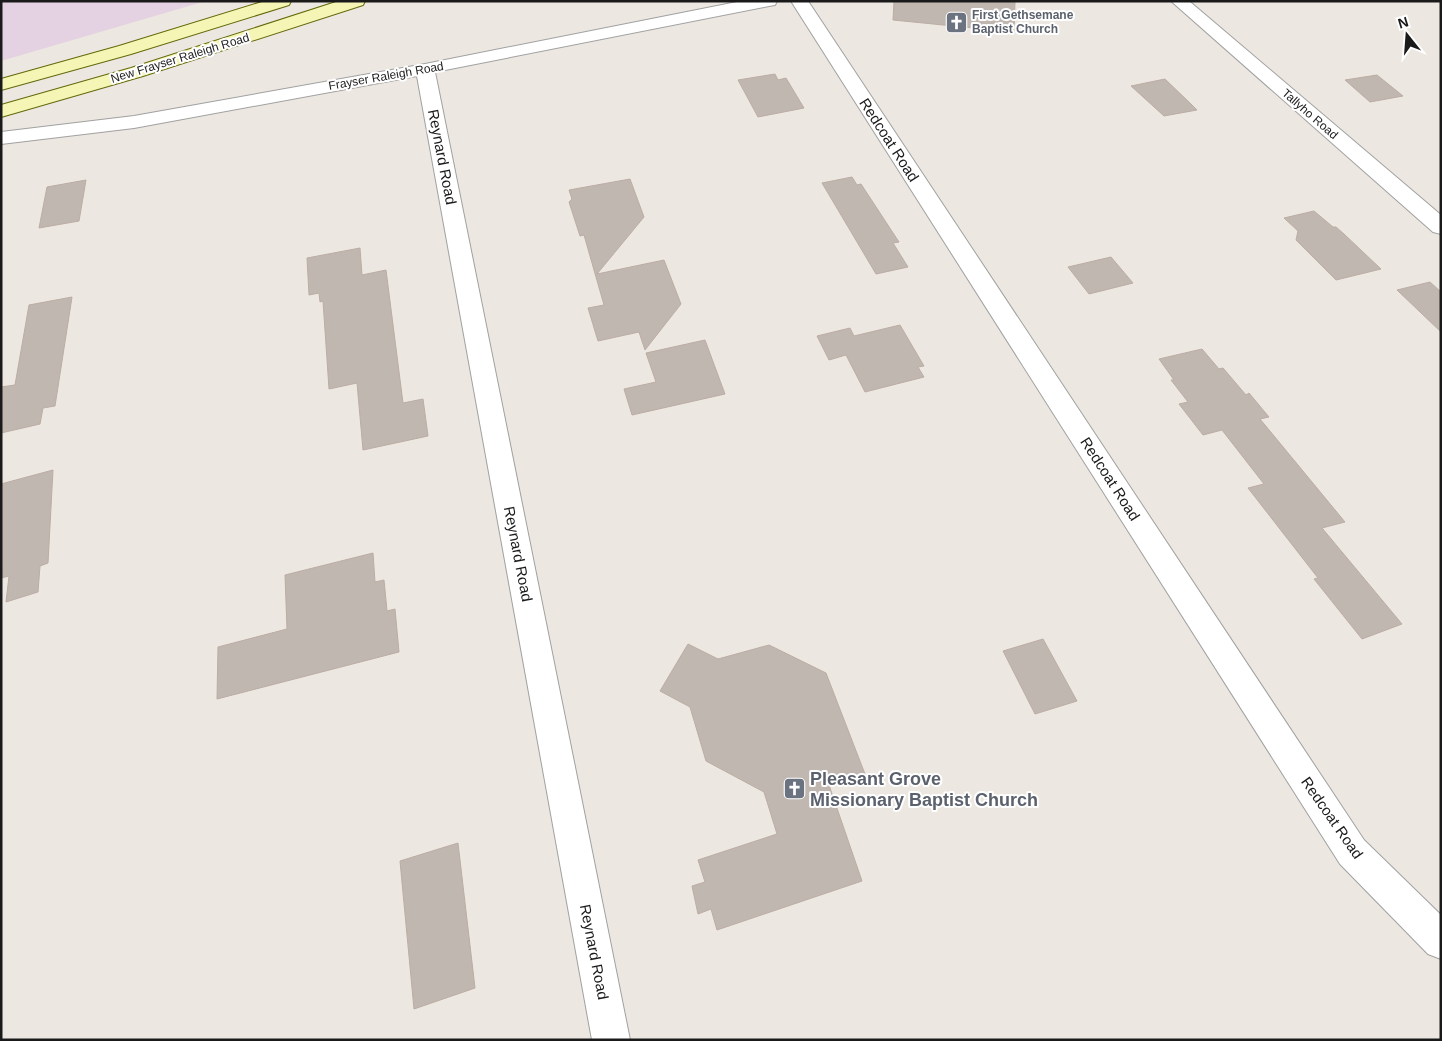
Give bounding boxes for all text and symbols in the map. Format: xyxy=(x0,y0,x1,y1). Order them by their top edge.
place label: First Gethsemane Baptist Church xyxy=(972,8,1074,36)
church icon: First Gethsemane Baptist Church xyxy=(944,10,968,34)
north arrow xyxy=(1382,10,1432,60)
text: N xyxy=(1396,13,1410,32)
street label: New Frayser Raleigh Road xyxy=(109,30,251,86)
street label: Frayser Raleigh Road xyxy=(327,59,445,93)
street label: Tallyho Road xyxy=(1279,86,1341,142)
street label: Redcoat Road xyxy=(856,95,923,185)
street label: Reynard Road xyxy=(425,108,460,206)
street label: Redcoat Road xyxy=(1077,434,1144,524)
street label: Reynard Road xyxy=(501,505,536,603)
place label: Pleasant Grove Missionary Baptist Church xyxy=(810,769,1038,810)
street label: Redcoat Road xyxy=(1298,774,1367,862)
church icon: Pleasant Grove Missionary Baptist Church xyxy=(782,777,806,801)
street label: Reynard Road xyxy=(577,903,612,1001)

